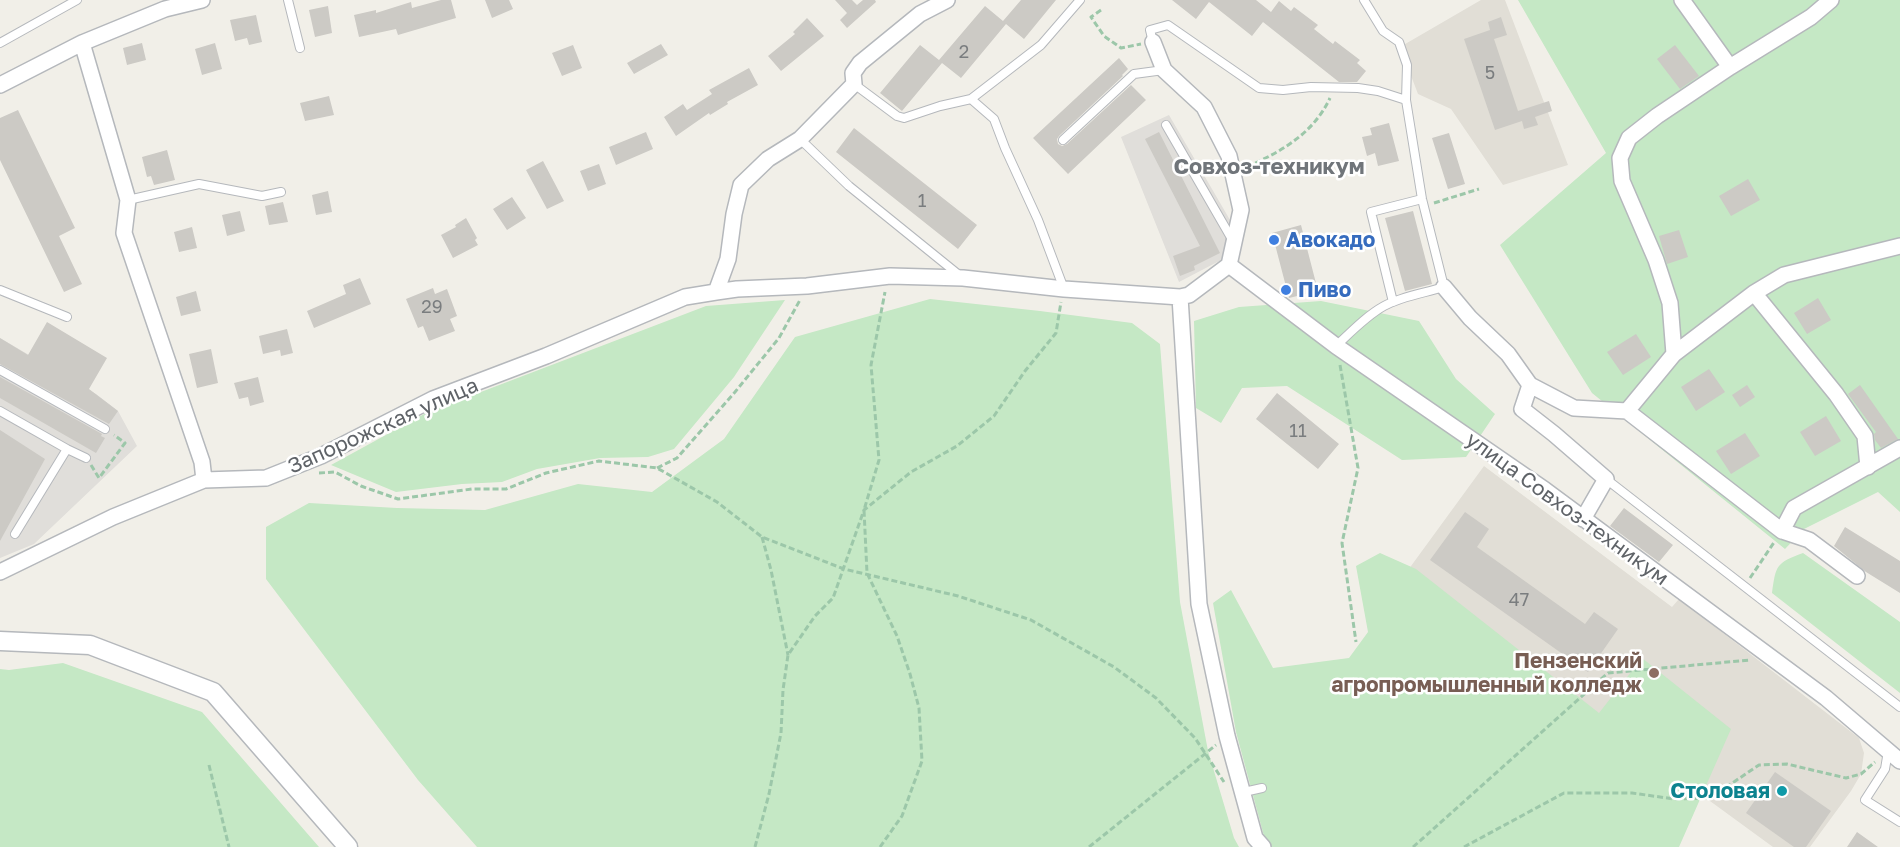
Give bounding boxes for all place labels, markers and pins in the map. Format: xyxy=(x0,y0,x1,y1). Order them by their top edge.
place label: Авокадо xyxy=(1286,227,1375,253)
marker: Авокадо xyxy=(1267,233,1281,247)
place label: Пиво xyxy=(1298,277,1351,303)
marker: Пиво xyxy=(1279,283,1293,297)
place label: Пензенский агропромышленный колледж xyxy=(1331,648,1642,698)
marker: Пензенский агропромышленный колледж xyxy=(1647,666,1661,680)
place label: Столовая xyxy=(1670,778,1770,804)
marker: Столовая xyxy=(1775,784,1789,798)

